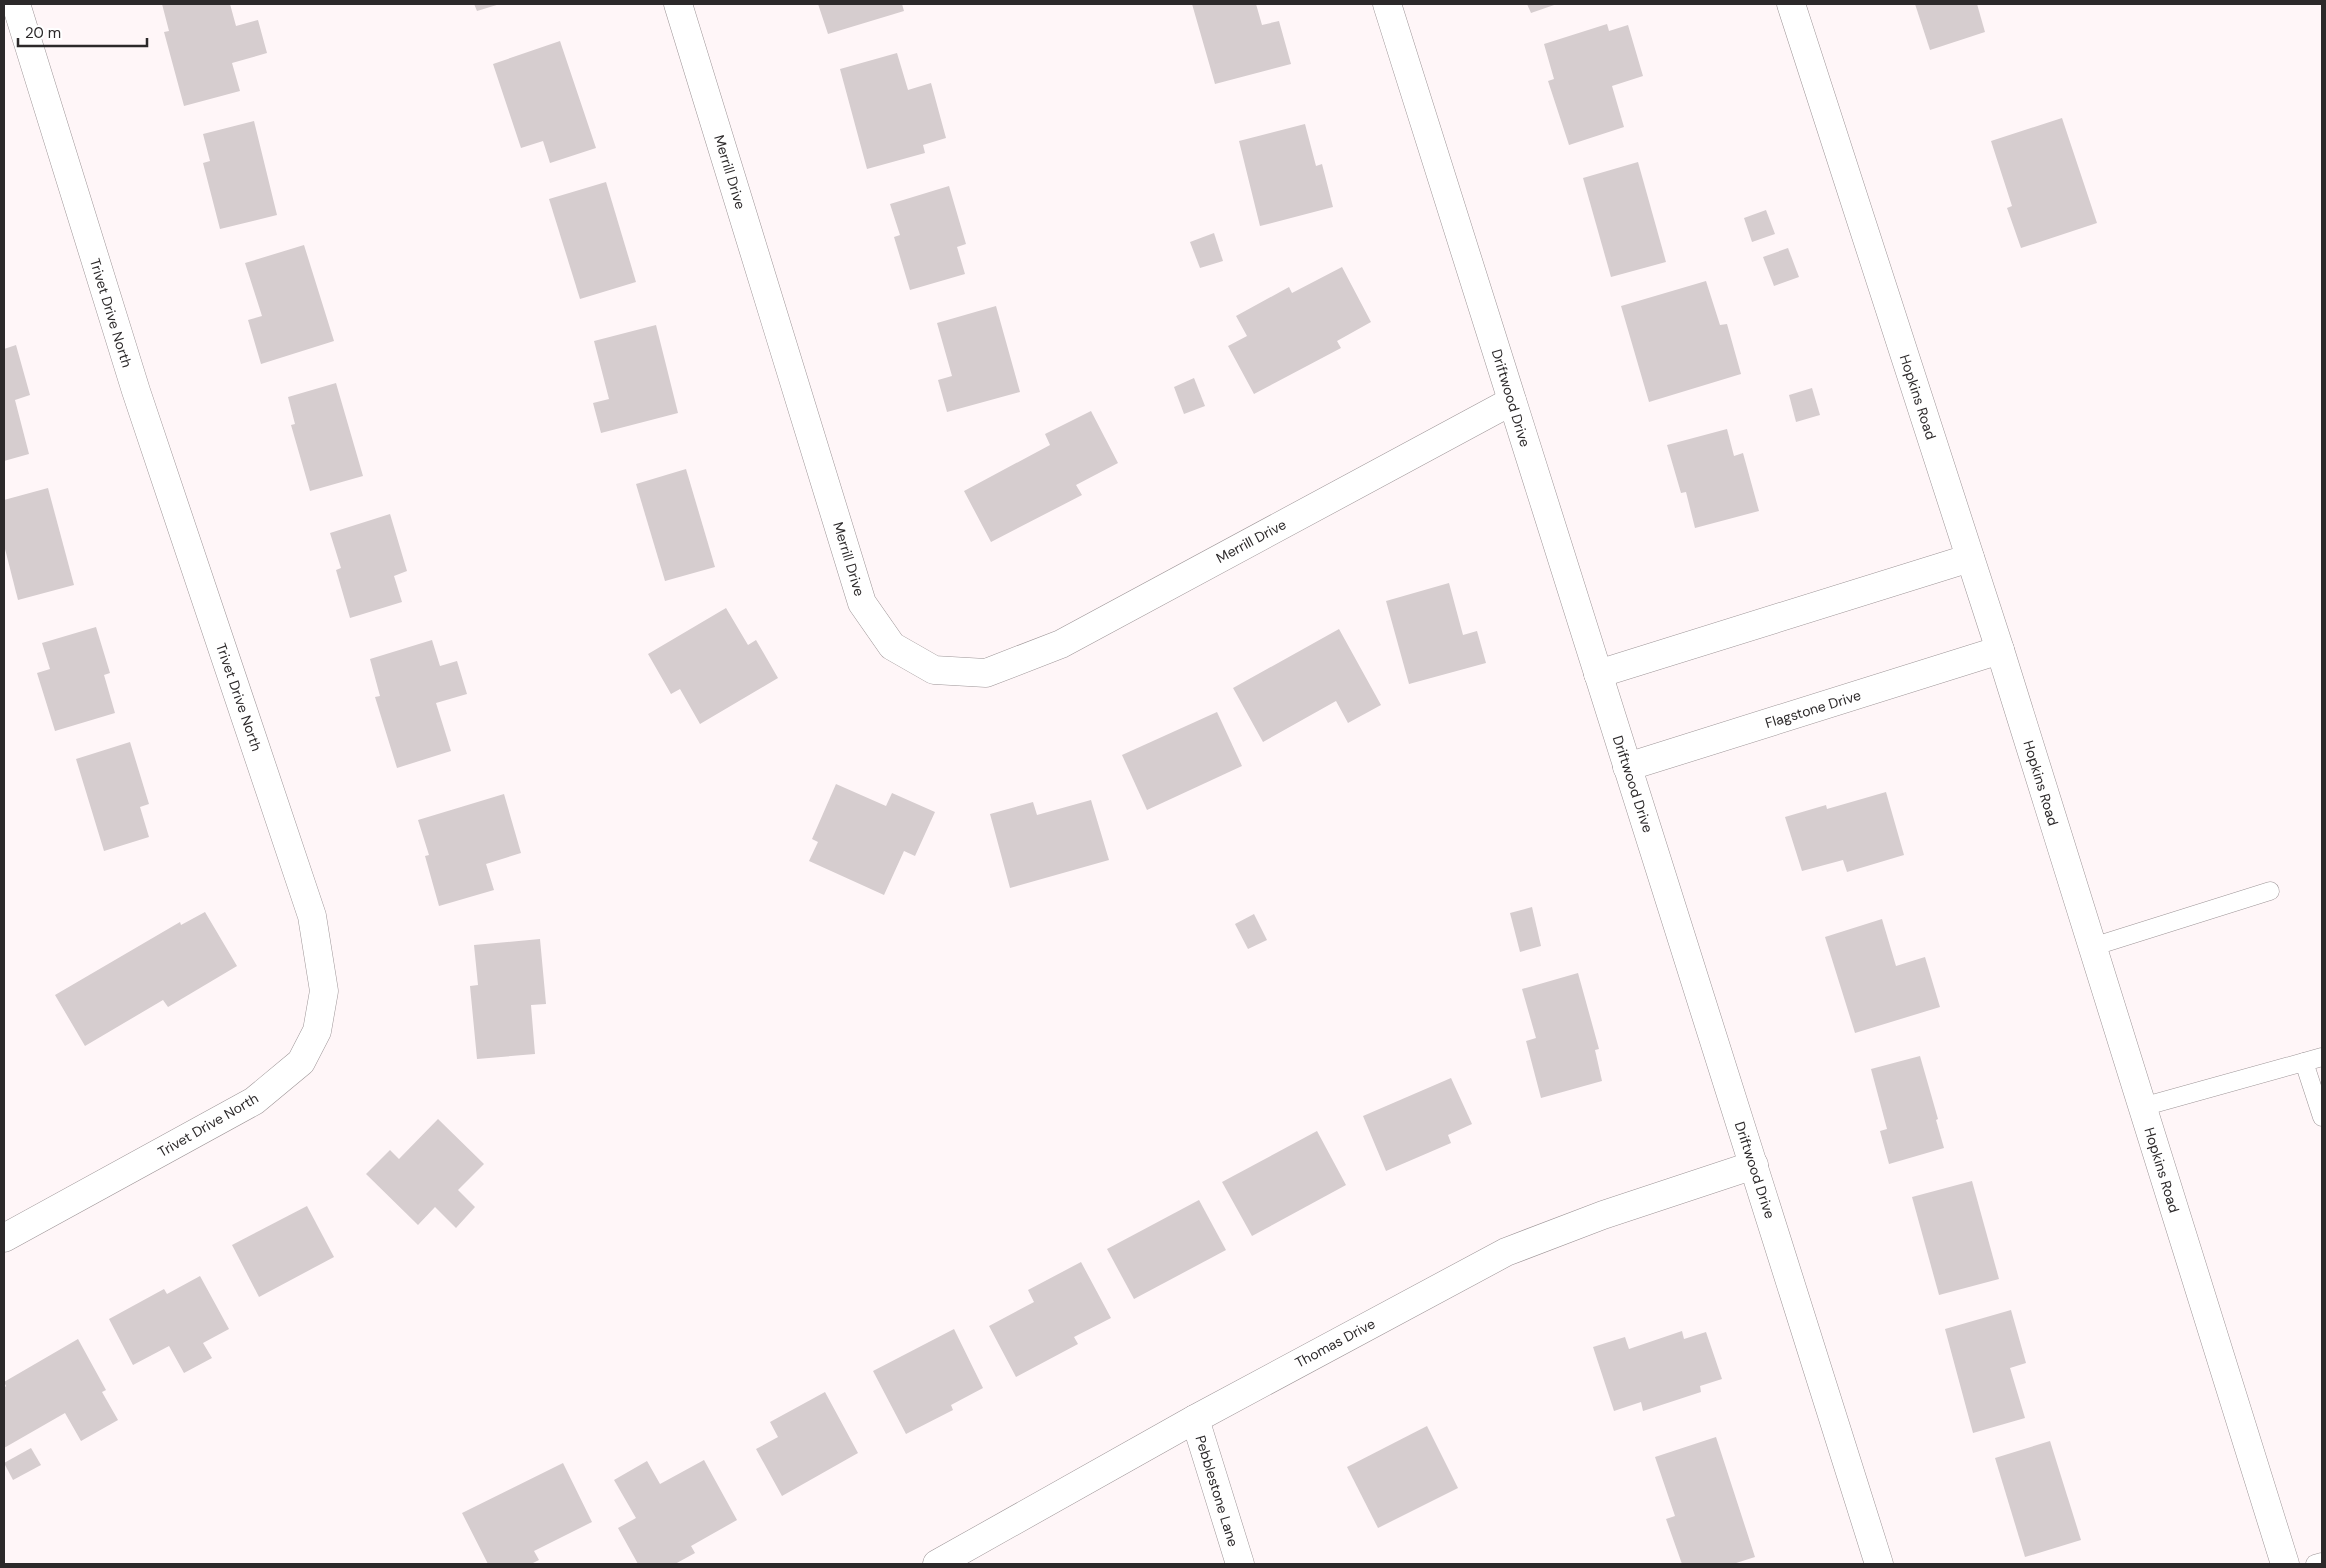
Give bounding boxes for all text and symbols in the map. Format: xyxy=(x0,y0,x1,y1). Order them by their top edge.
scale bar xyxy=(18,15,146,47)
text: 20 m xyxy=(25,23,61,43)
street label: Merrill Drive xyxy=(710,133,750,211)
street label: Trivet Drive North xyxy=(86,256,136,370)
street label: Driftwood Drive xyxy=(1488,347,1534,449)
street label: Hopkins Road xyxy=(1896,352,1940,442)
street label: Merrill Drive xyxy=(1213,515,1289,567)
street label: Merrill Drive xyxy=(829,520,869,598)
street label: Trivet Drive North xyxy=(212,641,266,753)
street label: Flagstone Drive xyxy=(1763,686,1863,732)
street label: Driftwood Drive xyxy=(1609,733,1657,835)
street label: Hopkins Road xyxy=(2019,738,2063,828)
street label: Trivet Drive North xyxy=(155,1089,261,1161)
street label: Driftwood Drive xyxy=(1731,1119,1779,1221)
street label: Hopkins Road xyxy=(2140,1125,2184,1215)
street label: Thomas Drive xyxy=(1292,1314,1378,1372)
street label: Pebblestone Lane xyxy=(1192,1433,1242,1549)

